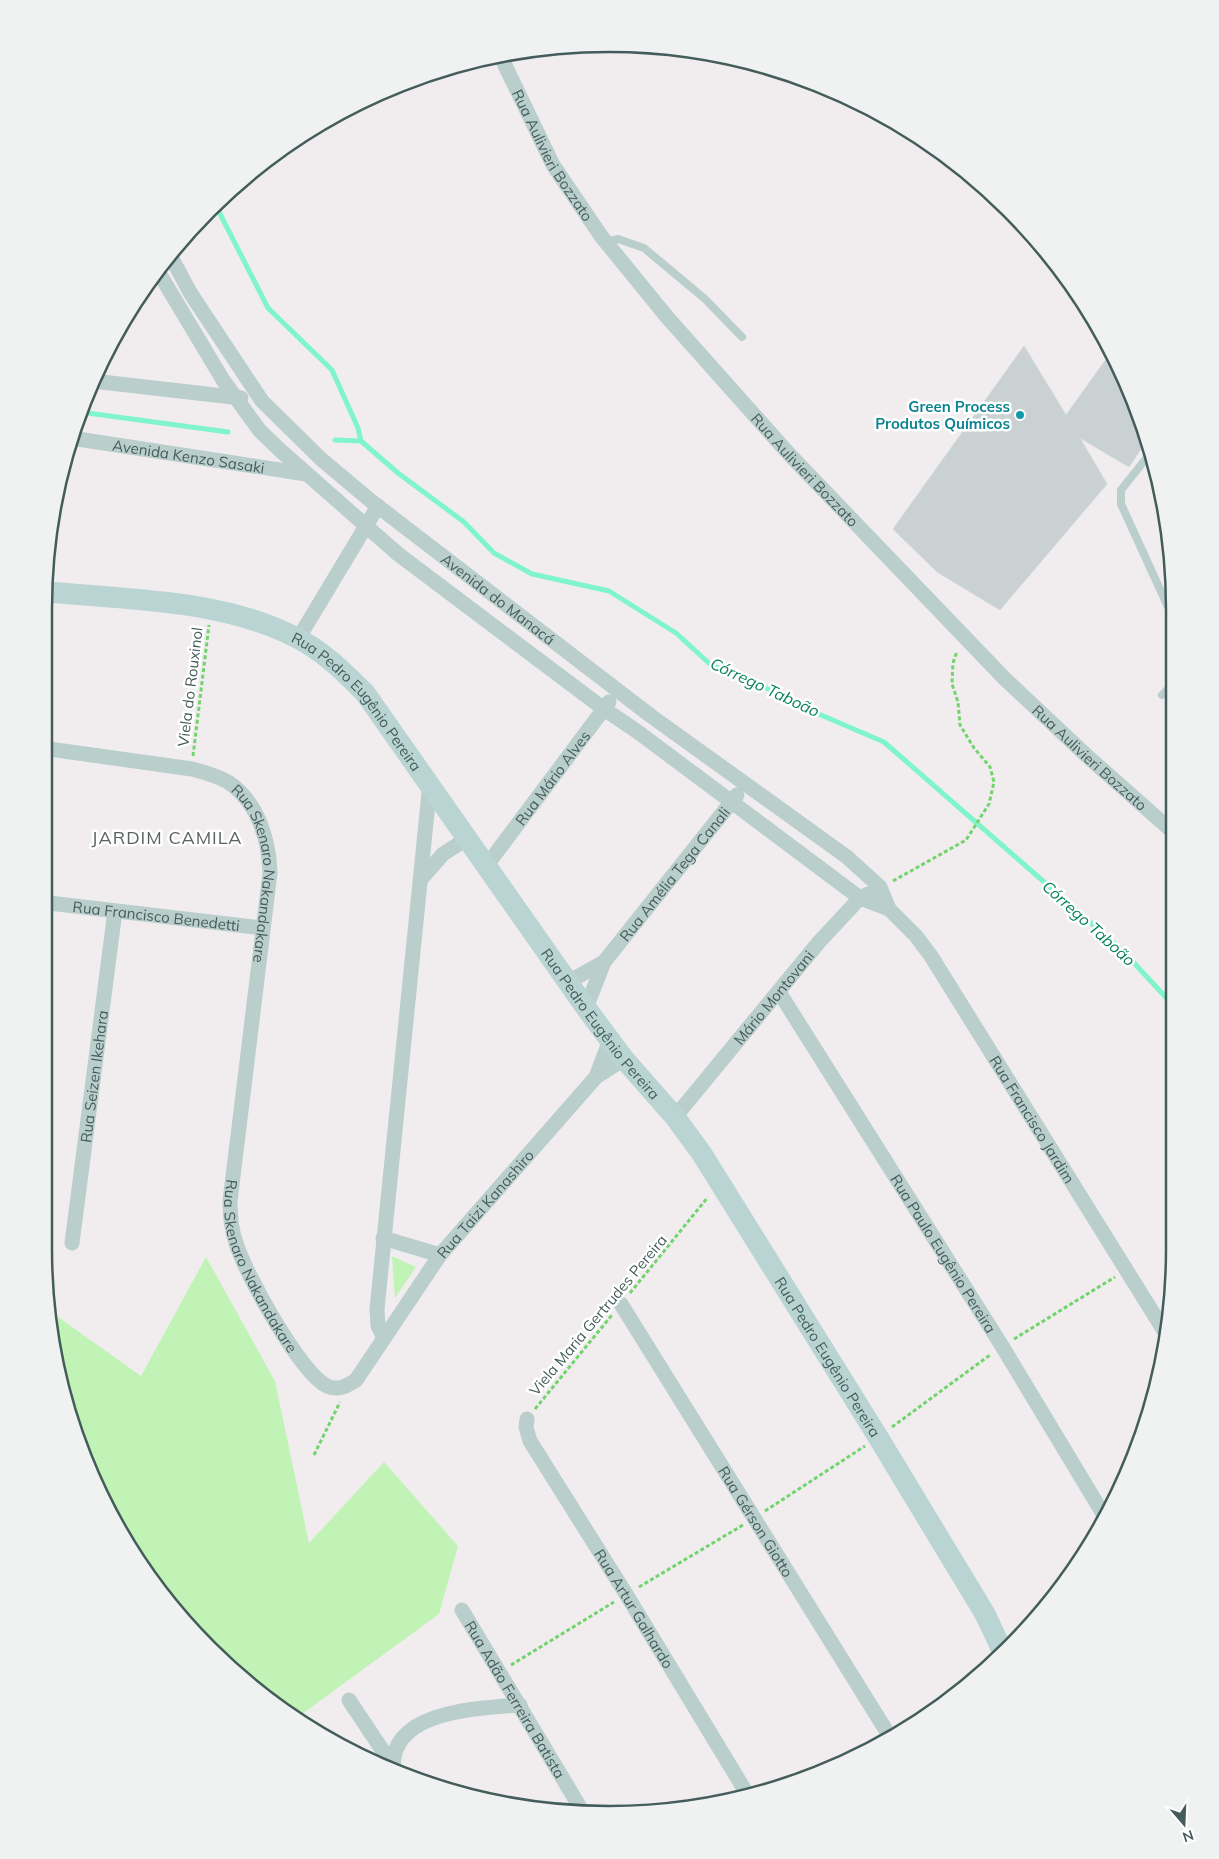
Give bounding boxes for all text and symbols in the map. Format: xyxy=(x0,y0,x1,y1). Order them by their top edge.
street label: Rua Aulivieri Bozzato xyxy=(508,86,597,224)
place label: Green Process Produtos Químicos xyxy=(875,397,1010,433)
street label: Rua Aulivieri Bozzato xyxy=(747,409,863,530)
marker: Green Process Produtos Químicos xyxy=(1014,409,1026,421)
street label: Avenida Kenzo Sasaki xyxy=(111,435,266,477)
street label: Avenida do Manacá xyxy=(438,549,559,649)
street label: Viela do Rouxinol xyxy=(173,626,207,748)
street label: Rua Pedro Eugênio Pereira xyxy=(289,627,426,774)
water label: Córrego Taboão xyxy=(707,653,823,721)
street label: Rua Aulivieri Bozzato xyxy=(1029,700,1151,814)
street label: Rua Mário Alves xyxy=(511,727,594,829)
street label: Rua Skenaro Nakandakare xyxy=(228,780,280,964)
street label: Rua Amélia Tega Canali xyxy=(615,803,733,945)
district label: JARDIM CAMILA xyxy=(92,826,242,849)
water label: Córrego Taboão xyxy=(1038,876,1140,970)
street label: Rua Francisco Benedetti xyxy=(72,896,241,935)
street label: Rua Pedro Eugênio Pereira xyxy=(537,944,664,1103)
street label: Mário Montovani xyxy=(729,946,818,1048)
street label: Rua Seizen Ikehara xyxy=(76,1009,112,1144)
street label: Rua Francisco Jardim xyxy=(986,1052,1079,1187)
street label: Rua Taizi Kanashiro xyxy=(432,1146,538,1262)
street label: Rua Paulo Eugênio Pereira xyxy=(887,1171,1001,1336)
street label: Rua Skenaro Nakandakare xyxy=(220,1178,302,1356)
street label: Viela Maria Gertrudes Pereira xyxy=(525,1231,671,1399)
street label: Rua Pedro Eugênio Pereira xyxy=(771,1273,885,1440)
street label: Rua Gérson Giotto xyxy=(715,1462,798,1580)
street label: Rua Artur Galhardo xyxy=(591,1545,678,1672)
street label: Rua Adão Ferreira Batista xyxy=(461,1617,570,1782)
north arrow xyxy=(1159,1799,1209,1849)
text: N xyxy=(1180,1826,1196,1847)

